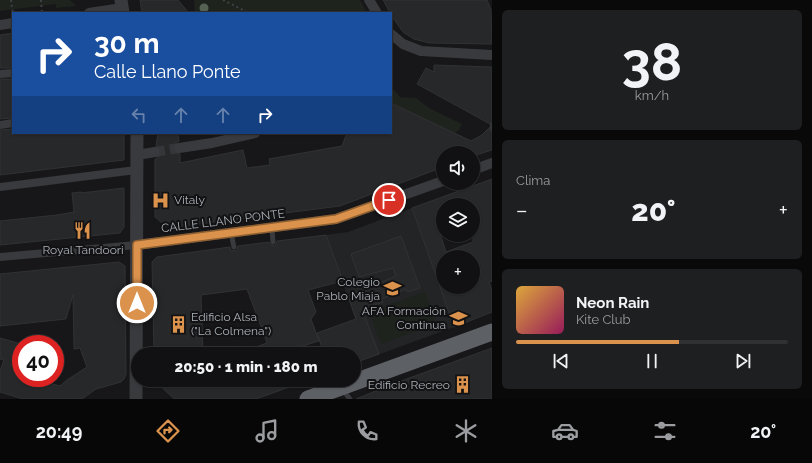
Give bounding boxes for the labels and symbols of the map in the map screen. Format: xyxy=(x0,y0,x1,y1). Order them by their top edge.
pin xyxy=(372,183,406,217)
hospital icon: Vitaly xyxy=(151,190,171,210)
place label: Vitaly xyxy=(174,193,205,207)
street label: CALLE LLANO PONTE xyxy=(160,206,286,236)
restaurant icon: Royal Tandoori xyxy=(73,221,93,241)
place label: Royal Tandoori xyxy=(42,243,124,257)
place label: Colegio Pablo Miaja xyxy=(316,275,380,303)
school or university icon: Colegio Pablo Miaja xyxy=(383,279,403,299)
position arrow xyxy=(116,282,158,324)
place label: AFA Formación Continua xyxy=(362,304,446,332)
school or university icon: AFA Formación Continua xyxy=(449,308,469,328)
place label: Edificio Alsa ("La Colmena") xyxy=(191,310,271,338)
building icon: Edificio Alsa ("La Colmena") xyxy=(168,314,188,334)
speed limit sign: 40 xyxy=(12,335,64,387)
building icon: Edificio Recreo xyxy=(453,375,473,395)
place label: Edificio Recreo xyxy=(368,378,450,392)

